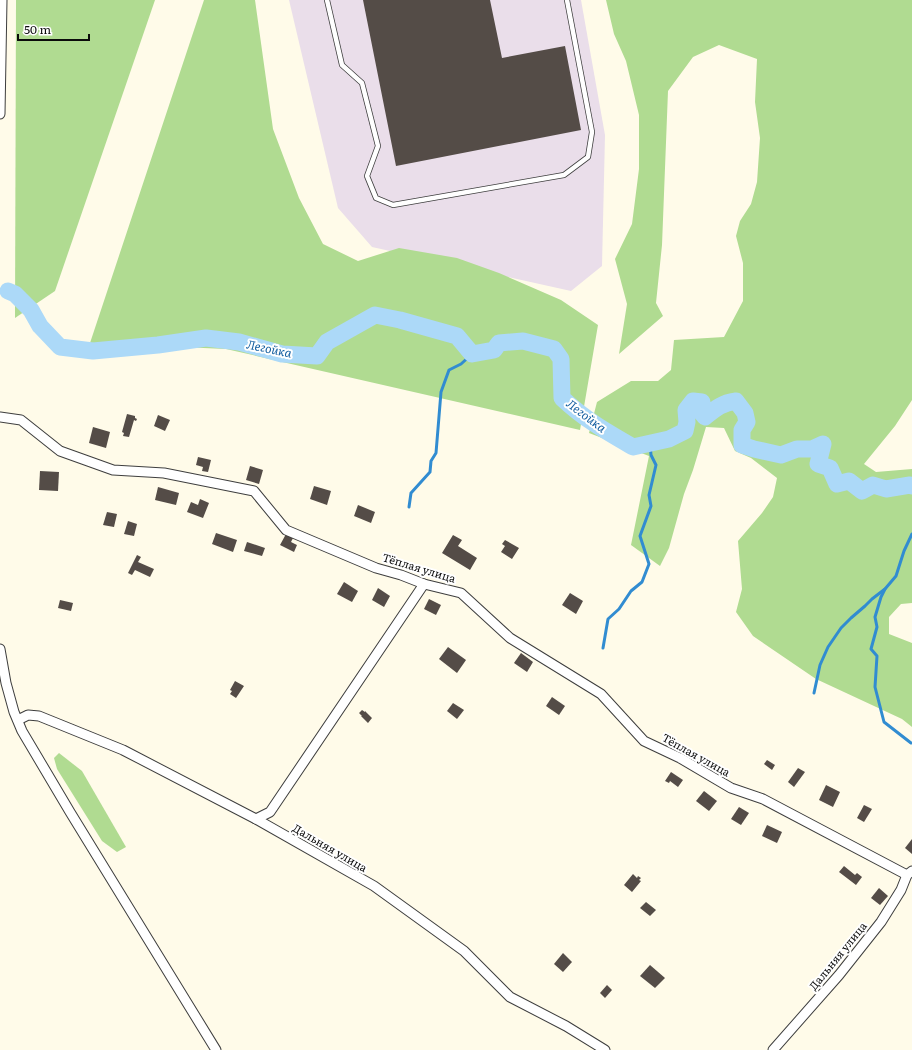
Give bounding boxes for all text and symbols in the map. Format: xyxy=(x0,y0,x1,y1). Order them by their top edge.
scale bar xyxy=(18,16,89,42)
text: 50 m xyxy=(24,20,51,38)
water label: Легойка xyxy=(245,334,294,362)
water label: Легойка xyxy=(563,394,611,436)
street label: Тёплая улица xyxy=(381,548,458,586)
street label: Тёплая улица xyxy=(659,729,734,780)
street label: Дальняя улица xyxy=(290,819,371,875)
street label: Дальняя улица xyxy=(805,918,870,993)

